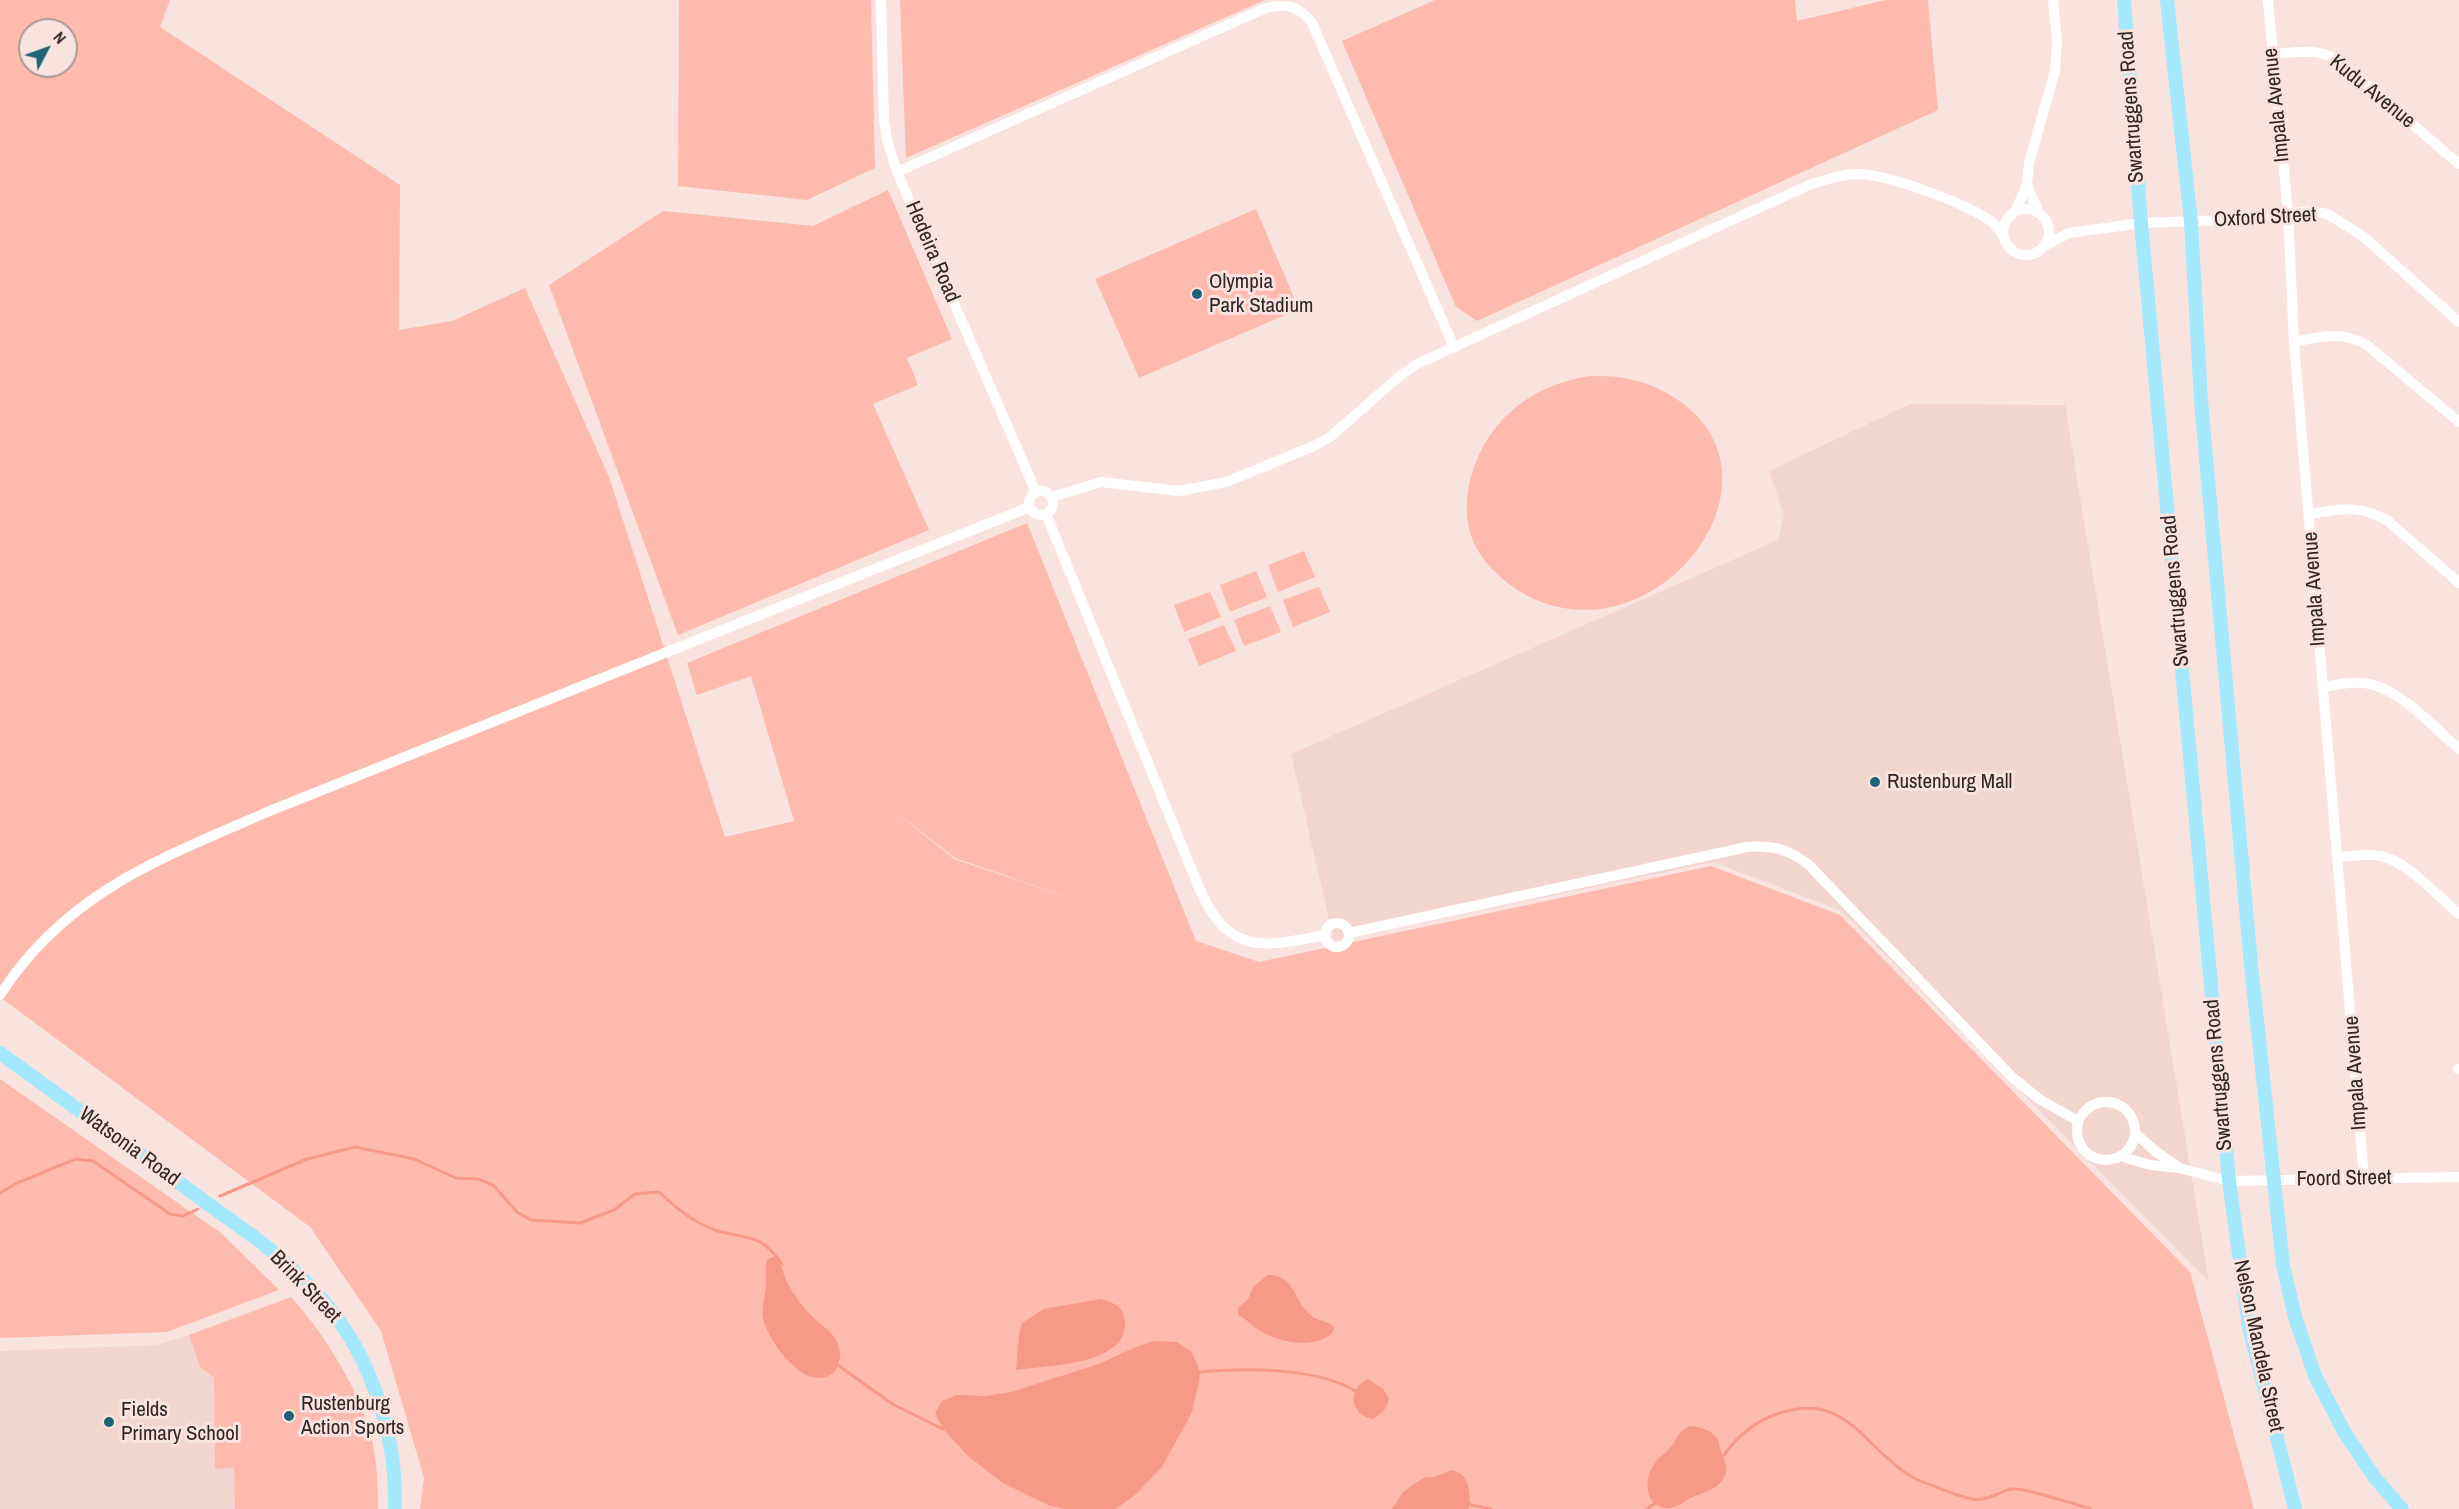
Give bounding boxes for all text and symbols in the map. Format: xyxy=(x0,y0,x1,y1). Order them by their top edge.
north arrow xyxy=(18,18,78,78)
text: N xyxy=(49,27,71,48)
street label: Swartruggens Road xyxy=(2114,30,2150,184)
street label: Impala Avenue xyxy=(2258,47,2296,163)
street label: Kudu Avenue xyxy=(2324,50,2420,134)
street label: Hedeira Road xyxy=(899,198,965,306)
street label: Oxford Street xyxy=(2213,203,2317,233)
place label: Olympia Park Stadium xyxy=(1209,269,1313,319)
marker: Olympia Park Stadium xyxy=(1190,287,1204,301)
street label: Swartruggens Road xyxy=(2157,514,2195,668)
street label: Impala Avenue xyxy=(2298,531,2332,647)
place label: Rustenburg Mall xyxy=(1887,769,2012,795)
marker: Rustenburg Mall xyxy=(1868,775,1882,789)
street label: Swartruggens Road xyxy=(2200,998,2238,1152)
street label: Impala Avenue xyxy=(2339,1015,2373,1131)
street label: Watsonia Road xyxy=(74,1102,184,1192)
street label: Foord Street xyxy=(2296,1166,2392,1192)
street label: Brink Street xyxy=(264,1246,346,1328)
street label: Nelson Mandela Street xyxy=(2227,1258,2289,1434)
place label: Rustenburg Action Sports xyxy=(301,1391,404,1441)
place label: Fields Primary School xyxy=(121,1397,239,1447)
marker: Rustenburg Action Sports xyxy=(282,1409,296,1423)
marker: Fields Primary School xyxy=(102,1415,116,1429)

